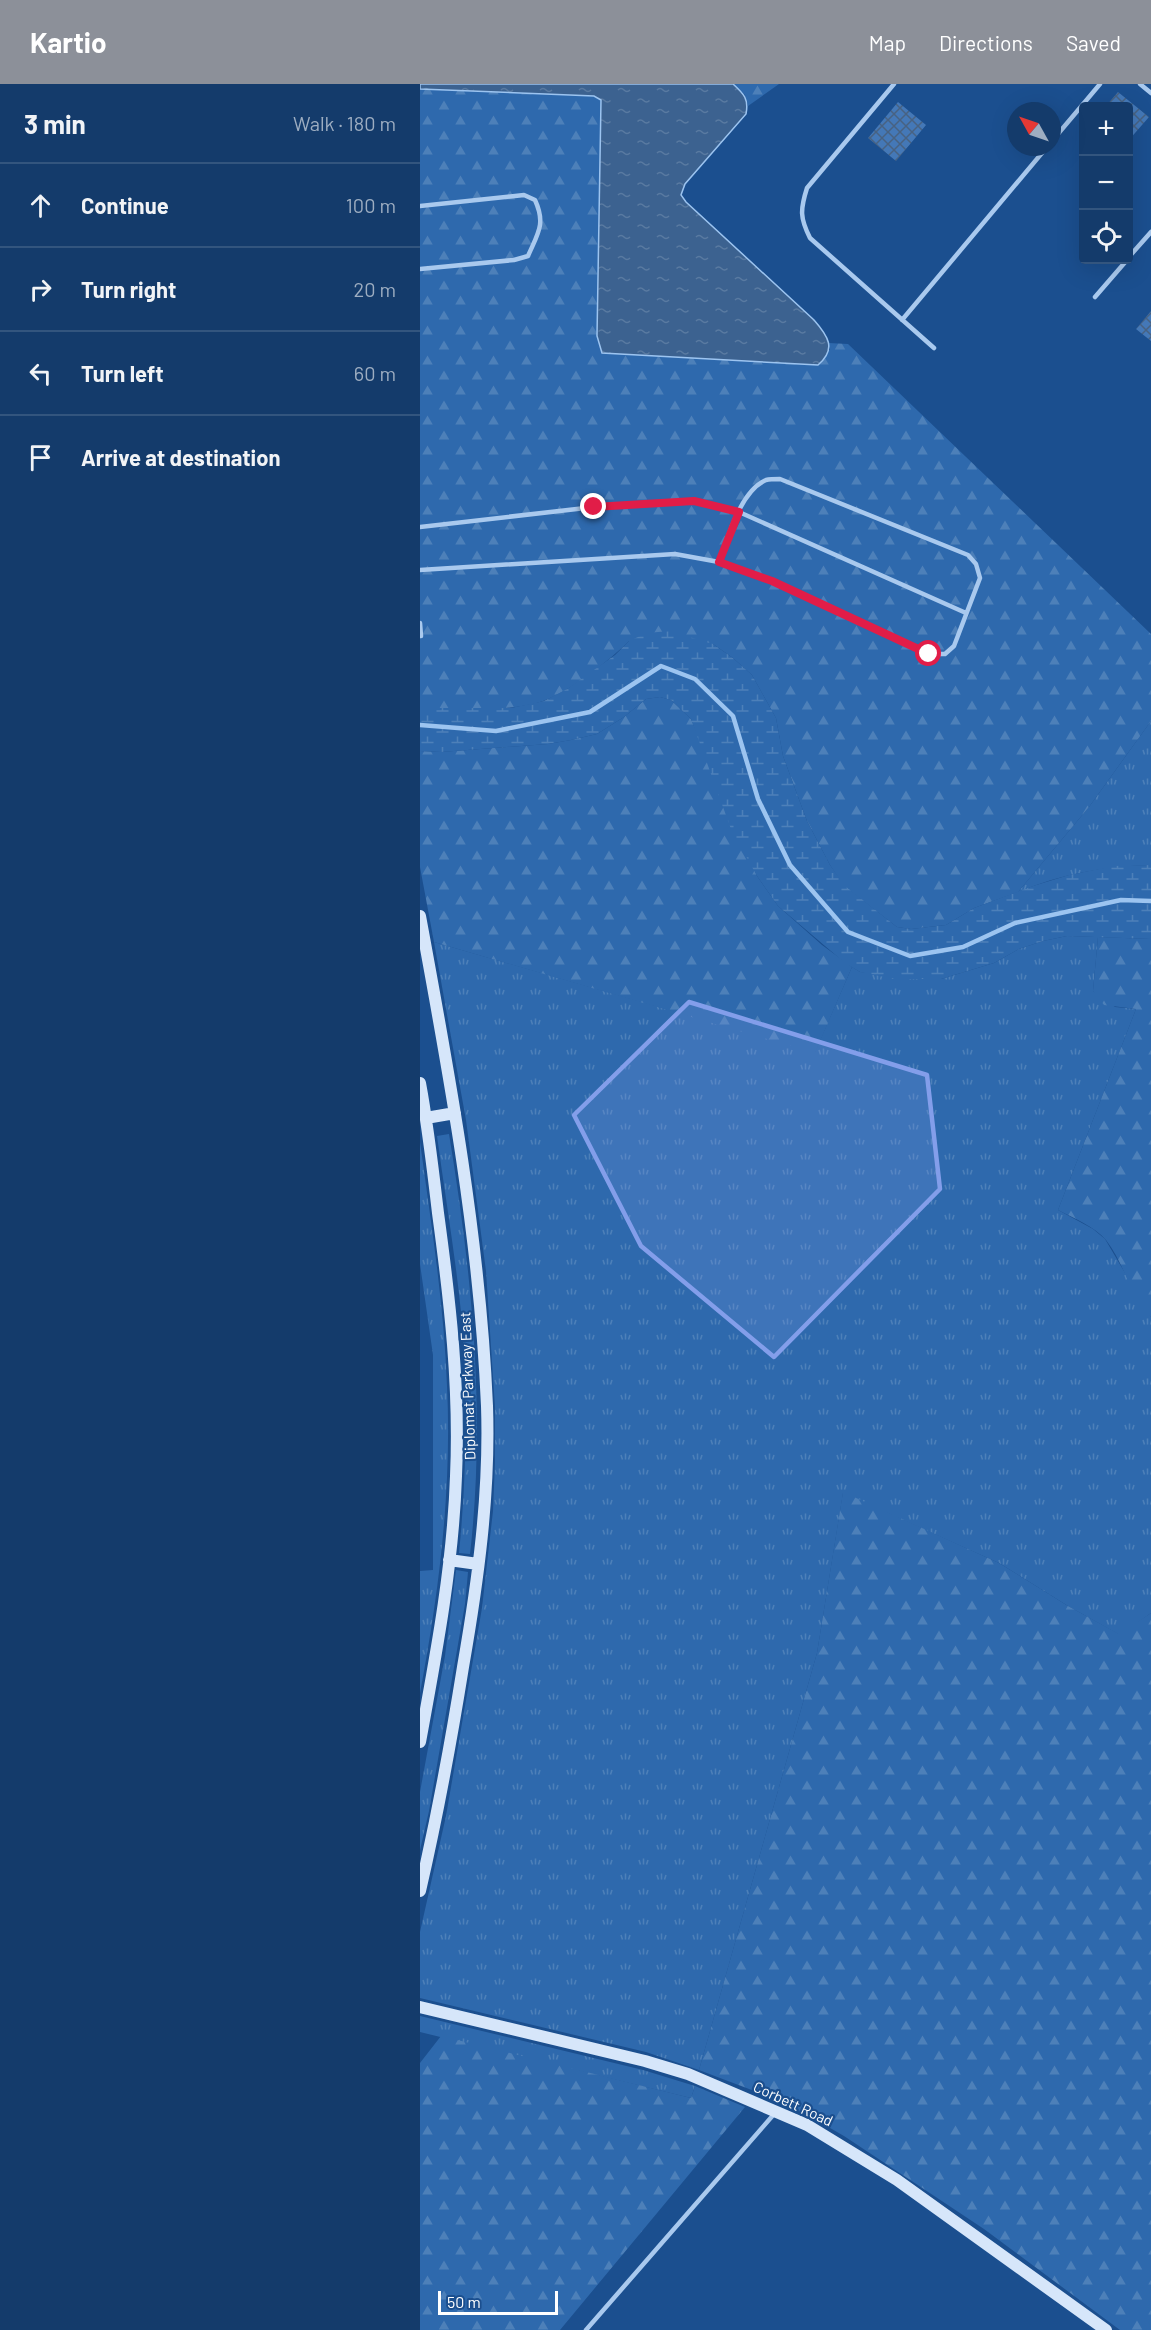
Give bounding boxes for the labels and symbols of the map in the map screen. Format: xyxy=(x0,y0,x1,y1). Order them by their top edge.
north arrow xyxy=(1007,102,1061,156)
route end xyxy=(580,493,606,519)
route start xyxy=(915,640,941,666)
street label: Diplomat Parkway East xyxy=(455,1312,479,1461)
street label: Corbett Road xyxy=(751,2077,836,2129)
scale bar xyxy=(438,2288,558,2316)

